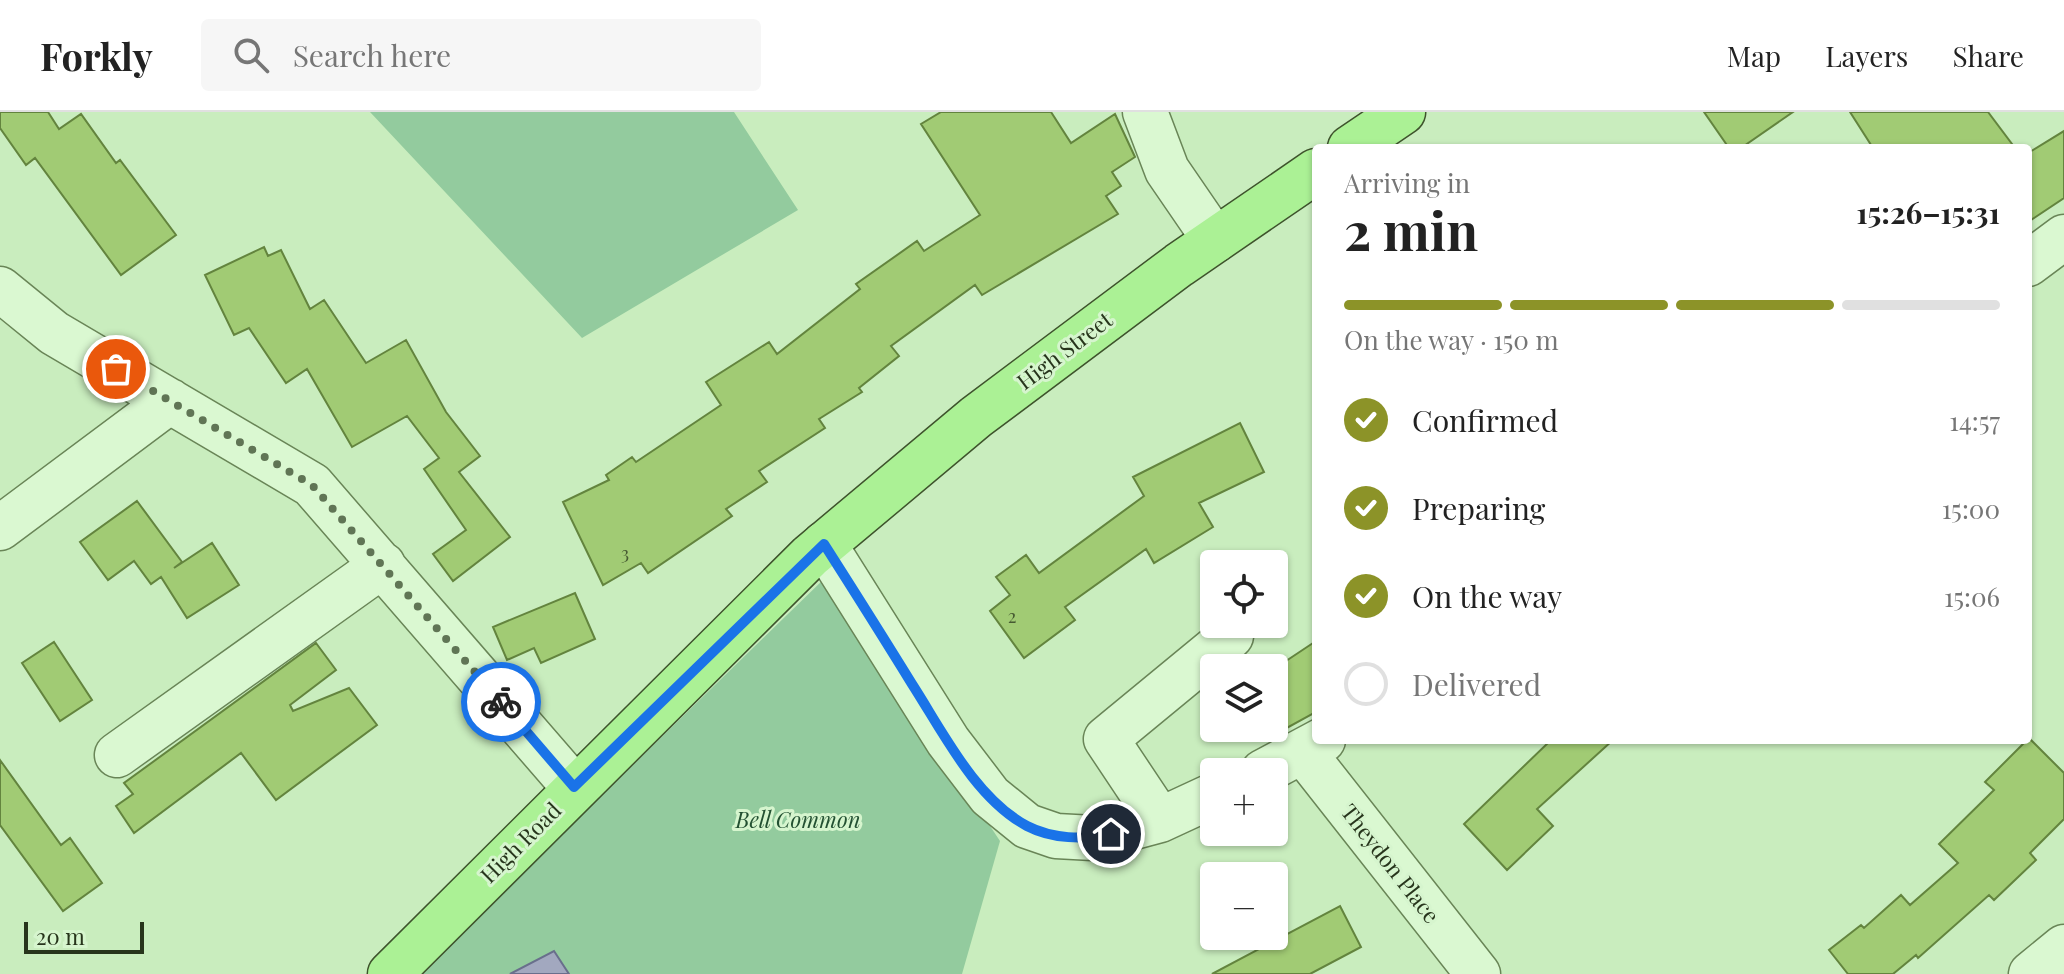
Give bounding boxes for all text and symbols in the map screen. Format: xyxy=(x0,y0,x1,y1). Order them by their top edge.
search box xyxy=(201,19,761,91)
text: Forkly xyxy=(40,30,153,81)
icon: search xyxy=(229,33,273,77)
text: Search here xyxy=(293,35,451,75)
text: Map xyxy=(1727,37,1781,74)
text: Layers xyxy=(1825,37,1908,74)
text: Share xyxy=(1952,37,2024,74)
text: Arriving in xyxy=(1344,165,1470,200)
text: 15:26–15:31 xyxy=(1856,192,2000,232)
text: 2 min xyxy=(1344,195,1478,264)
street label: High Street xyxy=(1010,304,1119,396)
text: On the way · 150 m xyxy=(1344,322,1559,357)
pin xyxy=(82,335,150,403)
icon: bag xyxy=(94,347,138,391)
icon: check xyxy=(1344,398,1388,442)
text: Confirmed xyxy=(1412,400,1558,440)
text: 14:57 xyxy=(1949,403,2000,438)
icon: check xyxy=(1344,486,1388,530)
text: Preparing xyxy=(1412,488,1545,528)
text: 15:00 xyxy=(1942,491,2000,526)
house number: 3 xyxy=(621,541,629,565)
map controls xyxy=(1200,550,1288,950)
button: locate xyxy=(1200,550,1288,638)
icon: check xyxy=(1344,574,1388,618)
text: On the way xyxy=(1412,576,1562,616)
text: 15:06 xyxy=(1944,579,2000,614)
house number: 2 xyxy=(1008,604,1016,628)
button: layers xyxy=(1200,654,1288,742)
courier xyxy=(461,662,541,742)
text: Delivered xyxy=(1412,664,1541,704)
icon: bike xyxy=(479,680,523,724)
button: + xyxy=(1200,758,1288,846)
street label: High Road xyxy=(473,795,567,889)
street label: Theydon Place xyxy=(1335,797,1447,929)
pin xyxy=(1077,800,1145,868)
park label: Bell Common xyxy=(735,804,860,834)
icon: home xyxy=(1089,812,1133,856)
button: − xyxy=(1200,862,1288,950)
scale bar xyxy=(24,918,144,954)
text: 20 m xyxy=(36,921,85,951)

